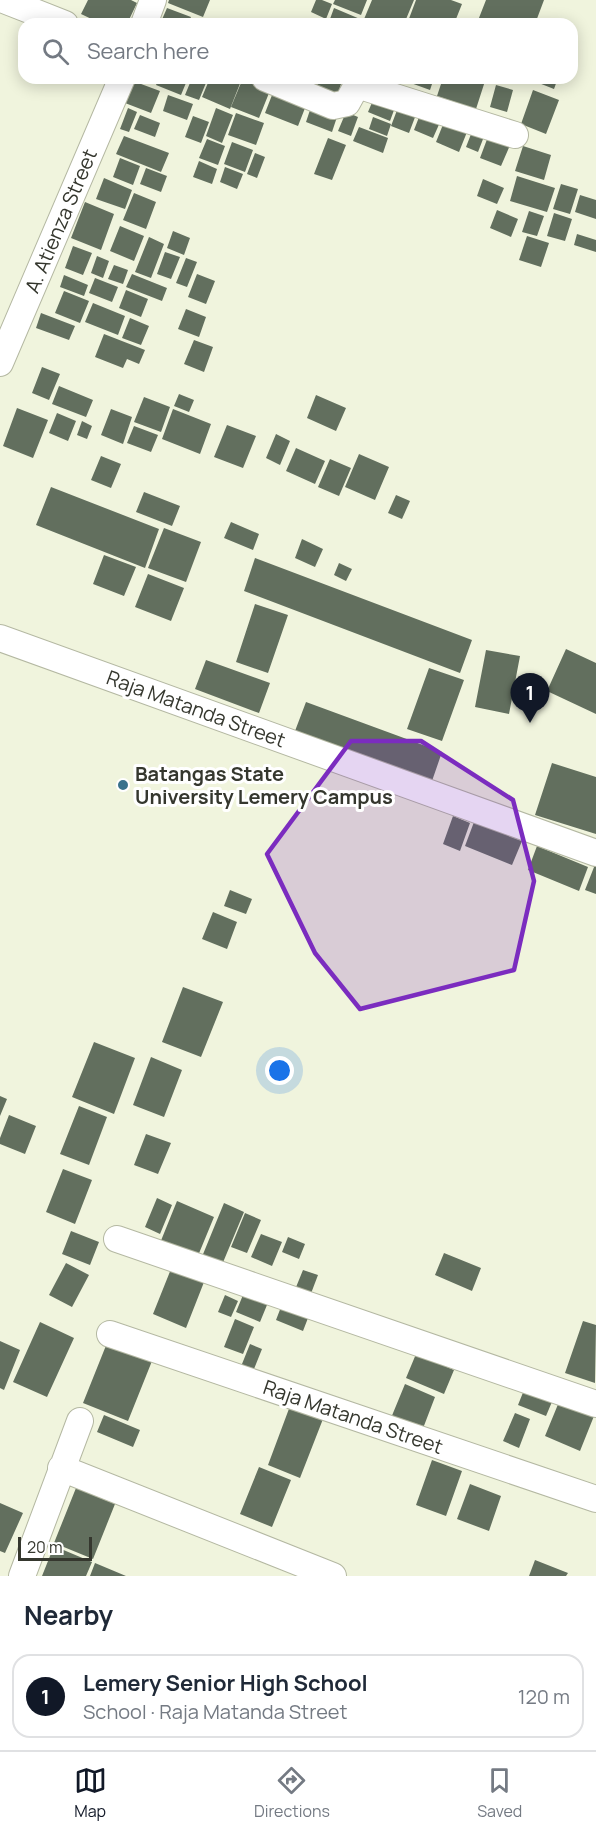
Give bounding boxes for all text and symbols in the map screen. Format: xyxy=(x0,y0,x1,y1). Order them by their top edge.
search box xyxy=(18,18,578,84)
icon: search xyxy=(39,35,72,68)
text: Search here xyxy=(87,36,209,66)
street label: A. Atienza Street xyxy=(18,145,103,297)
street label: Raja Matanda Street xyxy=(103,664,289,753)
pin: 1 xyxy=(510,674,550,723)
place label: Batangas State University Lemery Campus xyxy=(135,760,393,810)
marker: Batangas State University Lemery Campus xyxy=(116,778,130,792)
your location xyxy=(265,1056,294,1085)
street label: Raja Matanda Street xyxy=(260,1373,447,1460)
scale bar xyxy=(18,1534,92,1562)
text: 20 m xyxy=(27,1536,63,1558)
text: Nearby xyxy=(24,1597,113,1633)
text: Lemery Senior High School xyxy=(83,1668,368,1698)
text: 1 xyxy=(41,1683,50,1710)
text: 120 m xyxy=(518,1683,570,1710)
text: School · Raja Matanda Street xyxy=(83,1698,348,1725)
tab: Map xyxy=(74,1764,107,1822)
tab: Directions xyxy=(254,1764,330,1822)
tab: Saved xyxy=(477,1764,522,1822)

